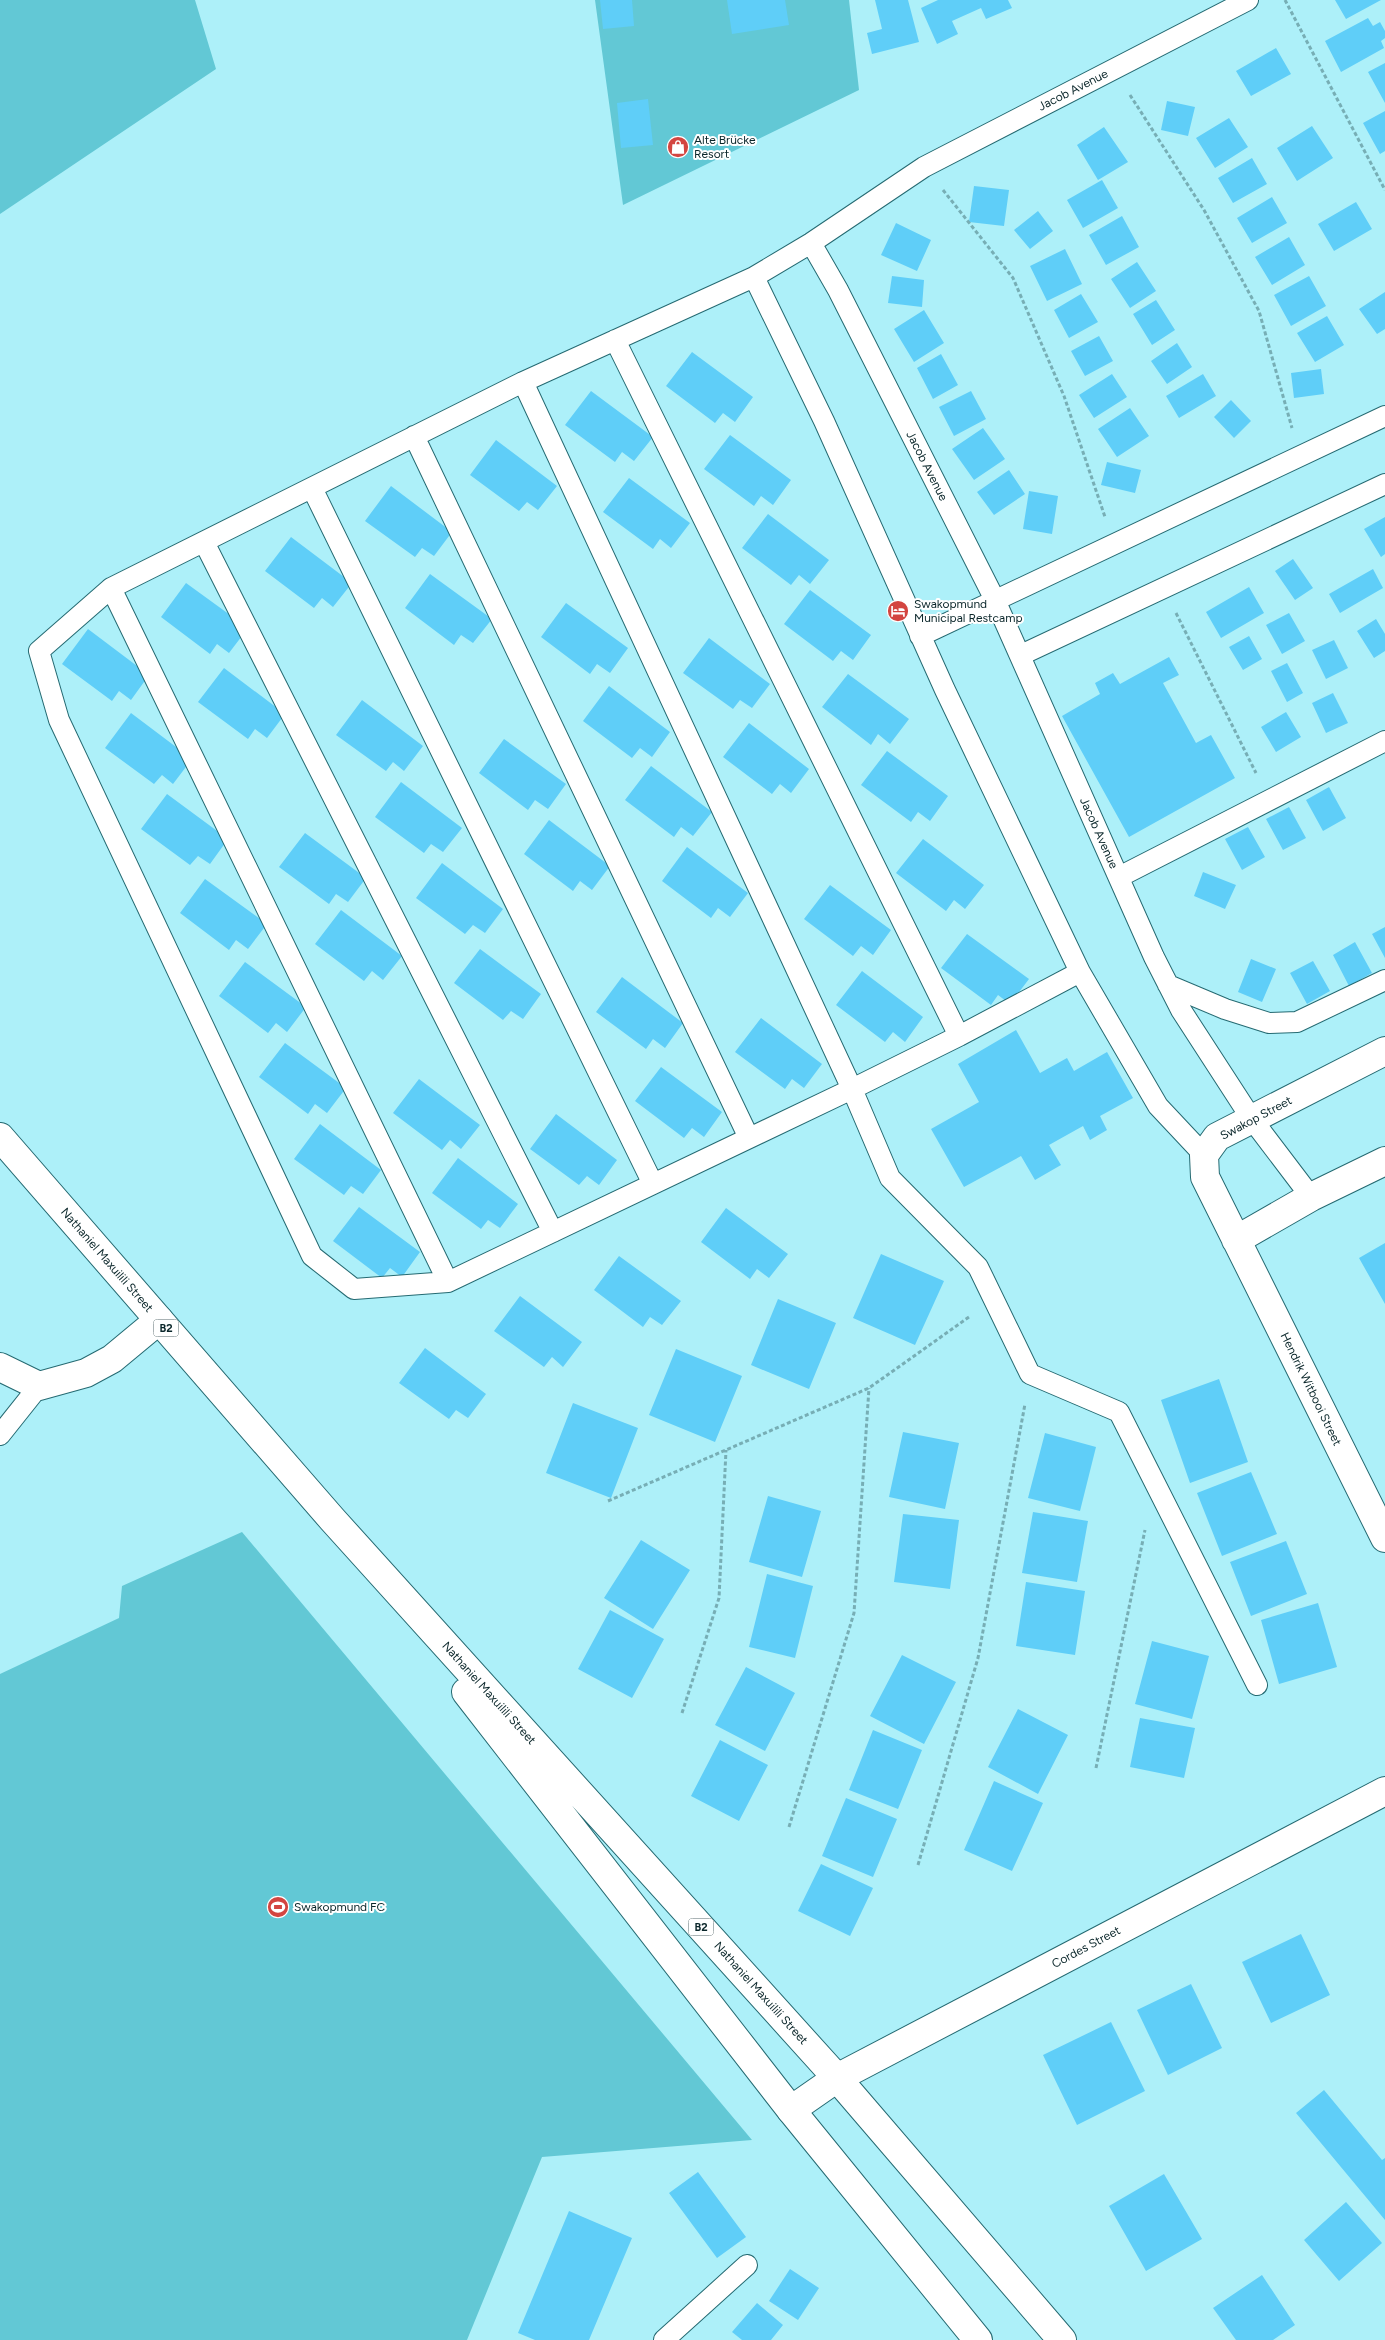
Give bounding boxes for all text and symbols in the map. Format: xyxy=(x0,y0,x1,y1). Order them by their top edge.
street label: Jacob Avenue xyxy=(1036,66,1111,114)
place label: Alte Brücke Resort xyxy=(694,133,756,161)
shop icon: Alte Brücke Resort xyxy=(666,135,690,159)
street label: Jacob Avenue xyxy=(903,429,951,504)
place label: Swakopmund Municipal Restcamp xyxy=(914,597,1023,625)
hotel icon: Swakopmund Municipal Restcamp xyxy=(886,599,910,623)
street label: Jacob Avenue xyxy=(1077,795,1121,871)
street label: Swakop Street xyxy=(1218,1093,1295,1143)
street label: Nathaniel Maxuilili Street xyxy=(58,1205,156,1315)
road number: B2 xyxy=(154,1320,178,1336)
street label: Hendrik Witbooi Street xyxy=(1278,1330,1345,1448)
street label: Nathaniel Maxuilili Street xyxy=(439,1639,539,1748)
sports icon: Swakopmund FC xyxy=(266,1895,290,1919)
place label: Swakopmund FC xyxy=(294,1900,386,1914)
road number: B2 xyxy=(688,1918,714,1935)
street label: Cordes Street xyxy=(1049,1923,1123,1971)
street label: Nathaniel Maxuilili Street xyxy=(711,1939,811,2048)

